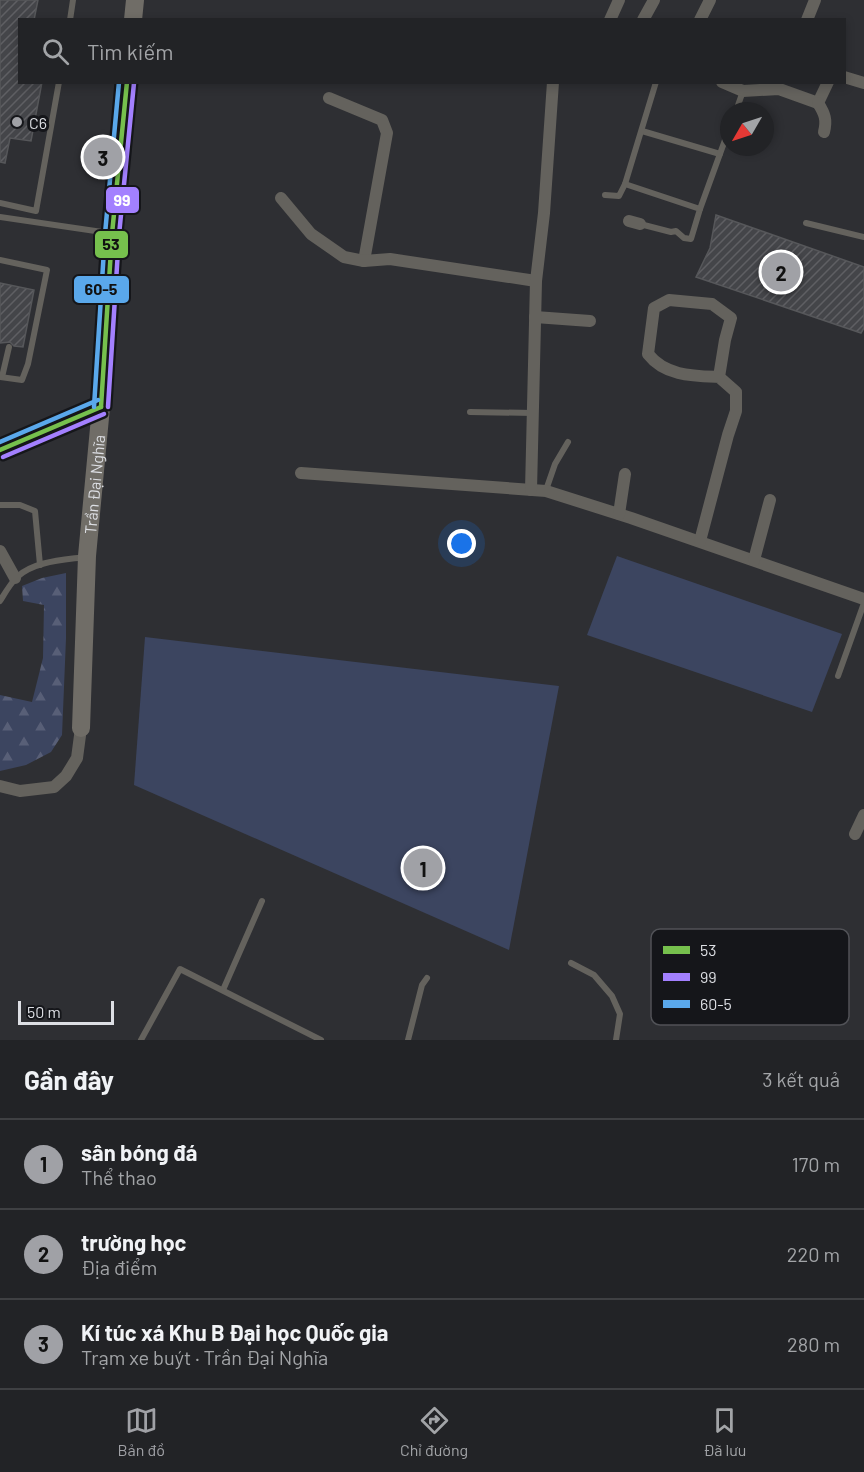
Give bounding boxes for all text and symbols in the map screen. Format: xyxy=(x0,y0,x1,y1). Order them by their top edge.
search box xyxy=(18,18,846,84)
icon: search xyxy=(39,35,72,68)
text: Tìm kiếm xyxy=(87,38,173,64)
north arrow xyxy=(720,102,774,156)
place label: C6 xyxy=(29,113,47,132)
marker: C6 xyxy=(10,115,24,129)
pin: 3 xyxy=(84,134,122,180)
line badge: 99 xyxy=(105,186,140,214)
text: 99 xyxy=(114,190,131,209)
line badge: 53 xyxy=(94,230,129,259)
text: 53 xyxy=(102,234,120,253)
pin: 2 xyxy=(762,250,800,294)
line badge: 60-5 xyxy=(73,275,130,304)
text: 60-5 xyxy=(85,279,118,298)
street label: Trần Đại Nghĩa xyxy=(80,434,108,535)
your location xyxy=(447,529,476,558)
pin: 1 xyxy=(404,846,442,890)
legend xyxy=(651,929,849,1025)
text: 53 xyxy=(700,940,716,959)
text: 99 xyxy=(700,967,717,986)
text: 60-5 xyxy=(700,994,732,1013)
scale bar xyxy=(18,998,114,1026)
text: 50 m xyxy=(27,1002,61,1021)
text: Gần đây xyxy=(24,1064,114,1095)
text: 3 kết quả xyxy=(762,1067,840,1091)
text: sân bóng đá xyxy=(81,1139,197,1165)
text: 1 xyxy=(40,1152,47,1176)
text: 170 m xyxy=(792,1152,840,1176)
text: Thể thao xyxy=(81,1165,157,1189)
text: trường học xyxy=(81,1229,186,1255)
text: 2 xyxy=(38,1242,49,1266)
text: 220 m xyxy=(787,1242,840,1266)
text: Địa điểm xyxy=(81,1255,157,1279)
text: Kí túc xá Khu B Đại học Quốc gia xyxy=(81,1319,388,1345)
text: 3 xyxy=(38,1332,49,1356)
text: 280 m xyxy=(787,1332,840,1356)
text: Trạm xe buýt · Trần Đại Nghĩa xyxy=(81,1345,328,1369)
tab: Bản đồ xyxy=(118,1404,165,1459)
tab: Chỉ đường xyxy=(400,1404,468,1459)
tab: Đã lưu xyxy=(703,1404,746,1459)

